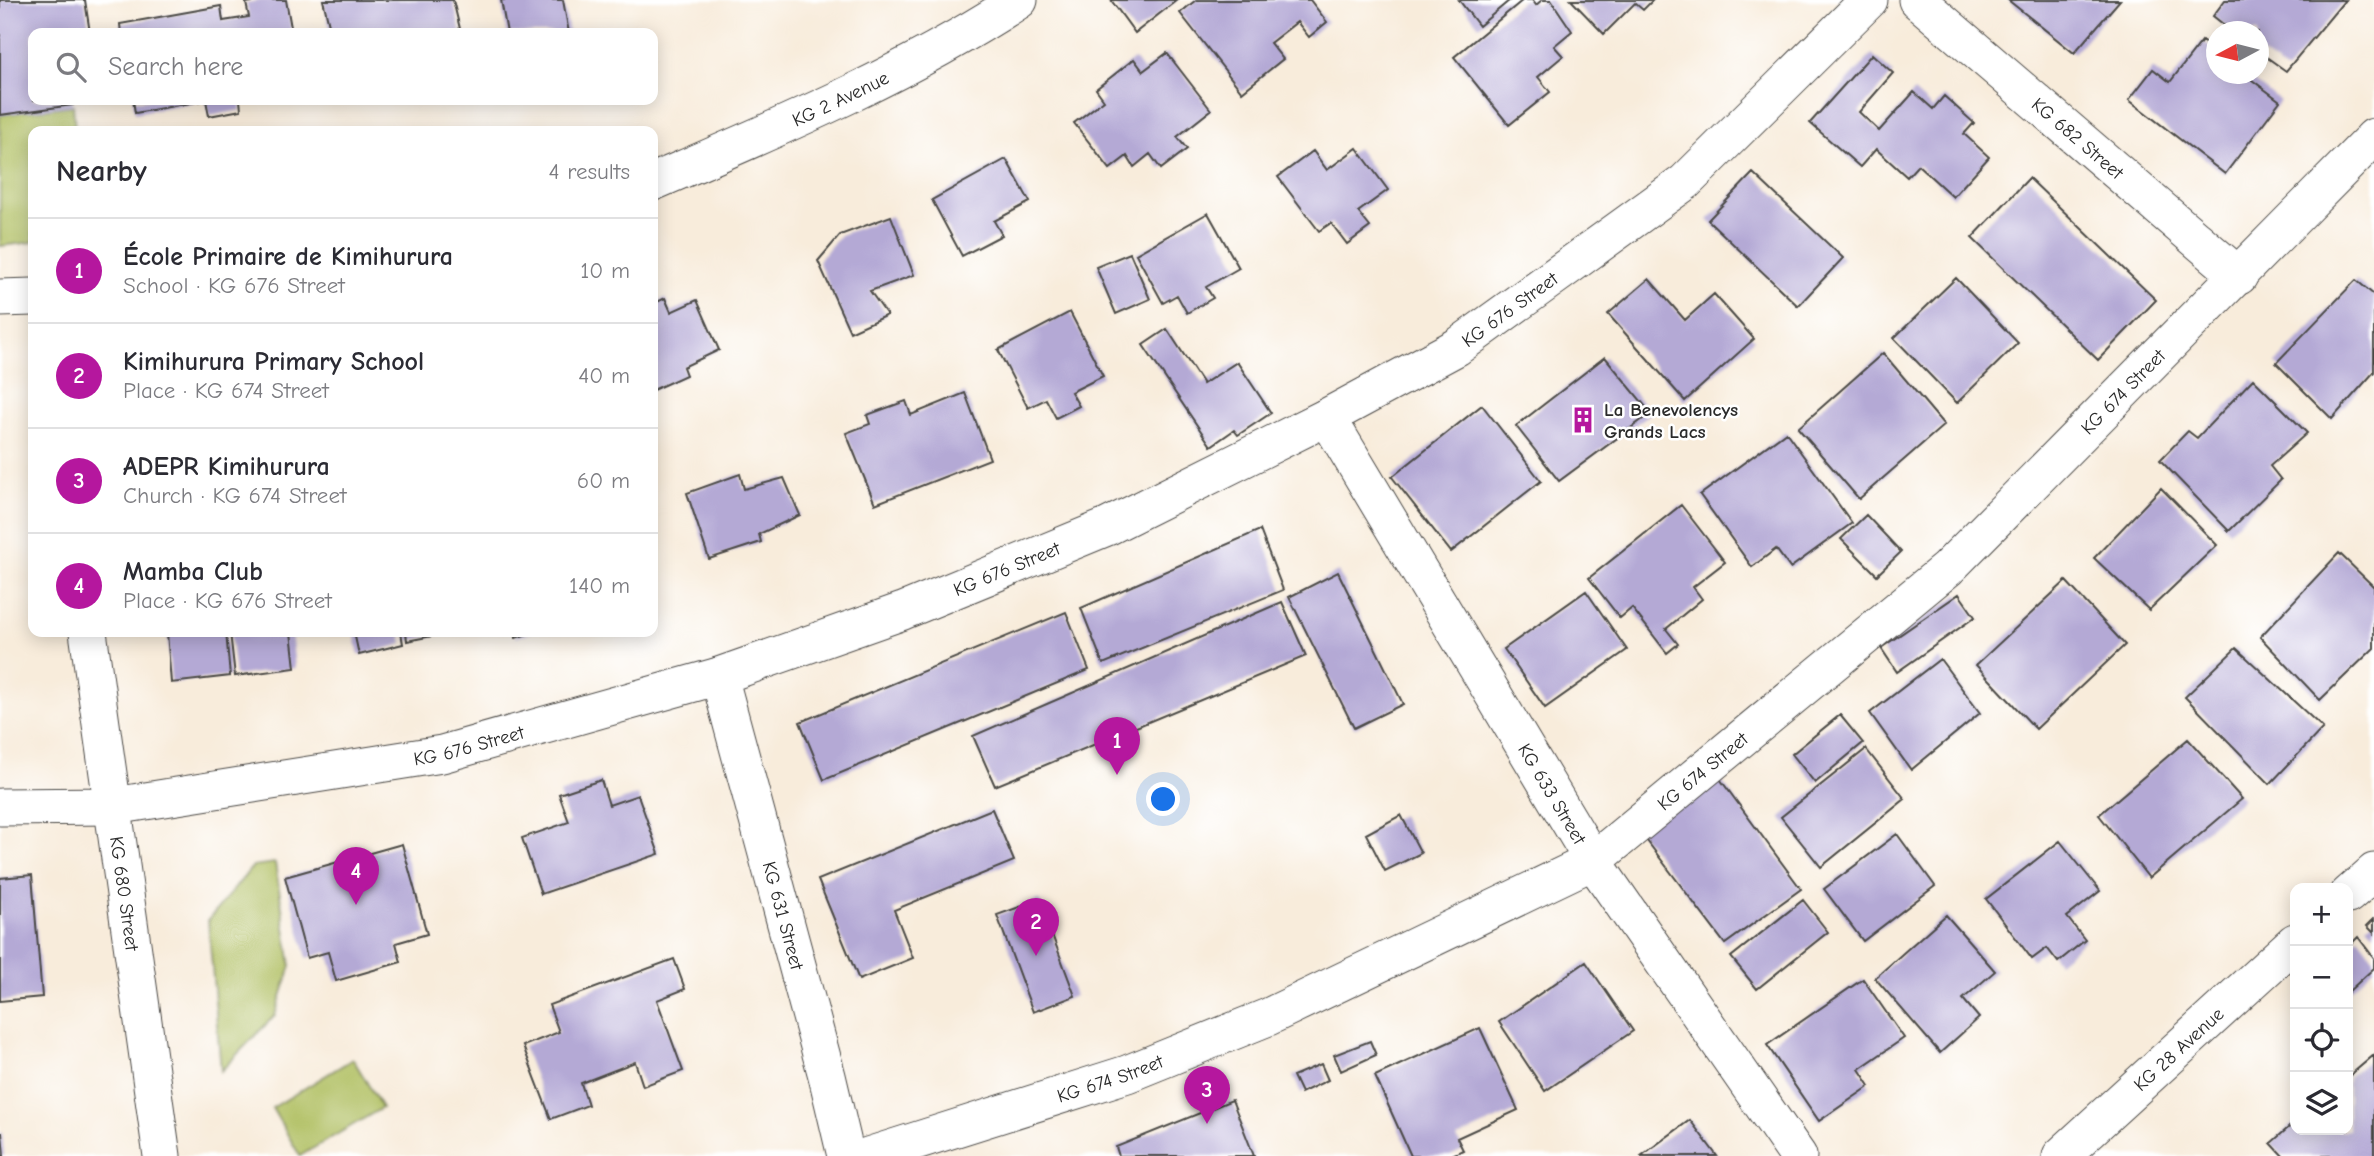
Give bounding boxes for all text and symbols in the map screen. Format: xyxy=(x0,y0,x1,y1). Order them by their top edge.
north arrow xyxy=(2206,21,2269,84)
search box xyxy=(28,28,658,105)
icon: search xyxy=(52,48,90,86)
text: Search here xyxy=(108,52,243,82)
street label: KG 2 Avenue xyxy=(789,67,892,132)
street label: KG 682 Street xyxy=(2027,93,2128,185)
text: Nearby xyxy=(56,154,147,189)
text: 4 results xyxy=(548,158,630,185)
text: École Primaire de Kimihurura xyxy=(123,242,453,272)
text: 1 xyxy=(74,257,84,284)
text: 10 m xyxy=(580,257,630,284)
street label: KG 676 Street xyxy=(1458,267,1563,352)
text: School · KG 676 Street xyxy=(123,272,345,299)
street label: KG 674 Street xyxy=(2077,344,2171,439)
text: Kimihurura Primary School xyxy=(123,347,424,377)
text: 2 xyxy=(73,362,85,389)
text: 40 m xyxy=(578,362,630,389)
text: Place · KG 674 Street xyxy=(123,377,329,404)
place label: La Benevolencys Grands Lacs xyxy=(1604,399,1738,443)
building icon: La Benevolencys Grands Lacs xyxy=(1568,405,1598,435)
text: ADEPR Kimihurura xyxy=(123,452,330,482)
text: 3 xyxy=(73,467,85,494)
text: 60 m xyxy=(577,467,630,494)
text: Church · KG 674 Street xyxy=(123,482,347,509)
street label: KG 676 Street xyxy=(950,537,1064,601)
text: Mamba Club xyxy=(123,557,263,587)
text: 4 xyxy=(74,572,84,599)
text: 140 m xyxy=(569,572,630,599)
text: Place · KG 676 Street xyxy=(123,587,332,614)
pin: 1 xyxy=(1094,717,1140,775)
street label: KG 676 Street xyxy=(412,721,527,770)
street label: KG 674 Street xyxy=(1653,727,1753,815)
street label: KG 633 Street xyxy=(1513,740,1591,849)
your location xyxy=(1146,782,1180,816)
street label: KG 680 Street xyxy=(105,835,143,953)
pin: 4 xyxy=(333,847,379,905)
street label: KG 631 Street xyxy=(758,859,808,973)
map controls xyxy=(2290,883,2353,1135)
button: + xyxy=(2290,883,2353,946)
pin: 2 xyxy=(1013,898,1059,956)
button: − xyxy=(2290,946,2353,1009)
street label: KG 28 Avenue xyxy=(2130,1003,2228,1096)
button: locate xyxy=(2290,1009,2353,1072)
street label: KG 674 Street xyxy=(1054,1050,1167,1107)
pin: 3 xyxy=(1184,1066,1230,1124)
button: layers xyxy=(2290,1072,2353,1135)

